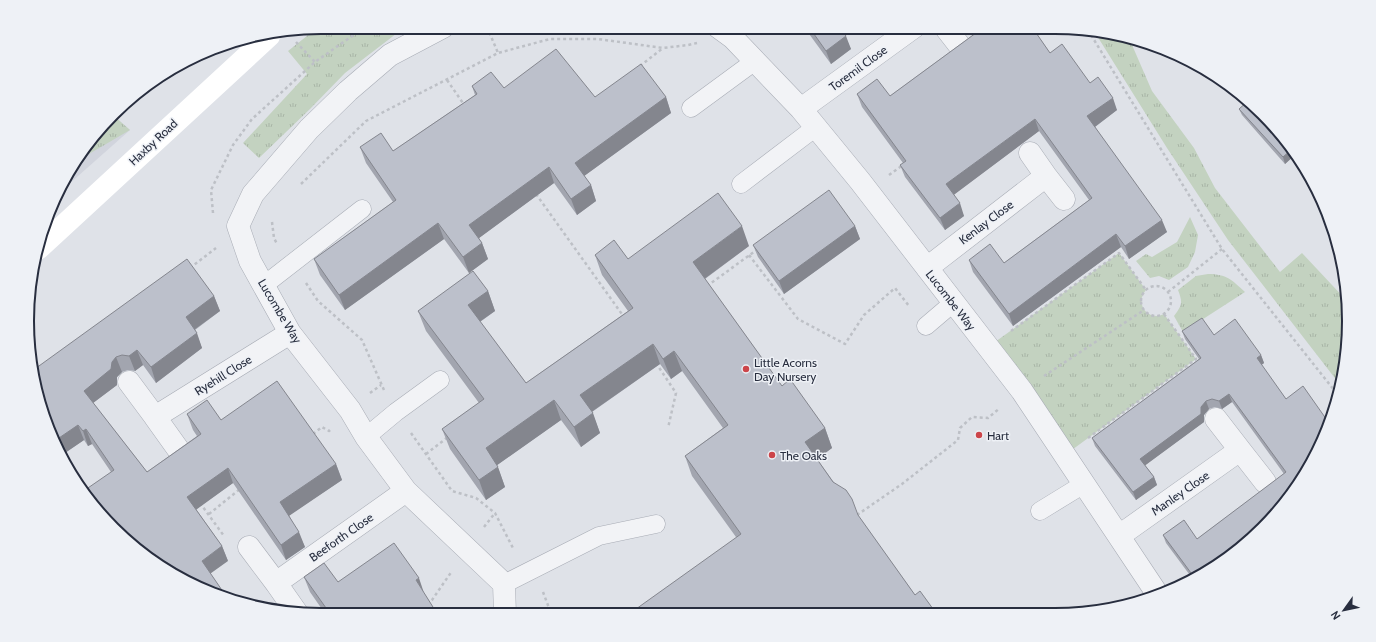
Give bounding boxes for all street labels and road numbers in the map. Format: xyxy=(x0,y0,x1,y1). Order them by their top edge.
street label: Toremil Close xyxy=(826,42,890,94)
street label: Haxby Road xyxy=(126,116,180,168)
street label: Kenlay Close xyxy=(956,197,1016,247)
street label: Lucombe Way xyxy=(923,267,979,333)
street label: Lucombe Way xyxy=(255,276,305,346)
street label: Ryehill Close xyxy=(192,352,254,398)
street label: Manley Close xyxy=(1148,467,1212,519)
street label: Beeforth Close xyxy=(306,509,376,565)

